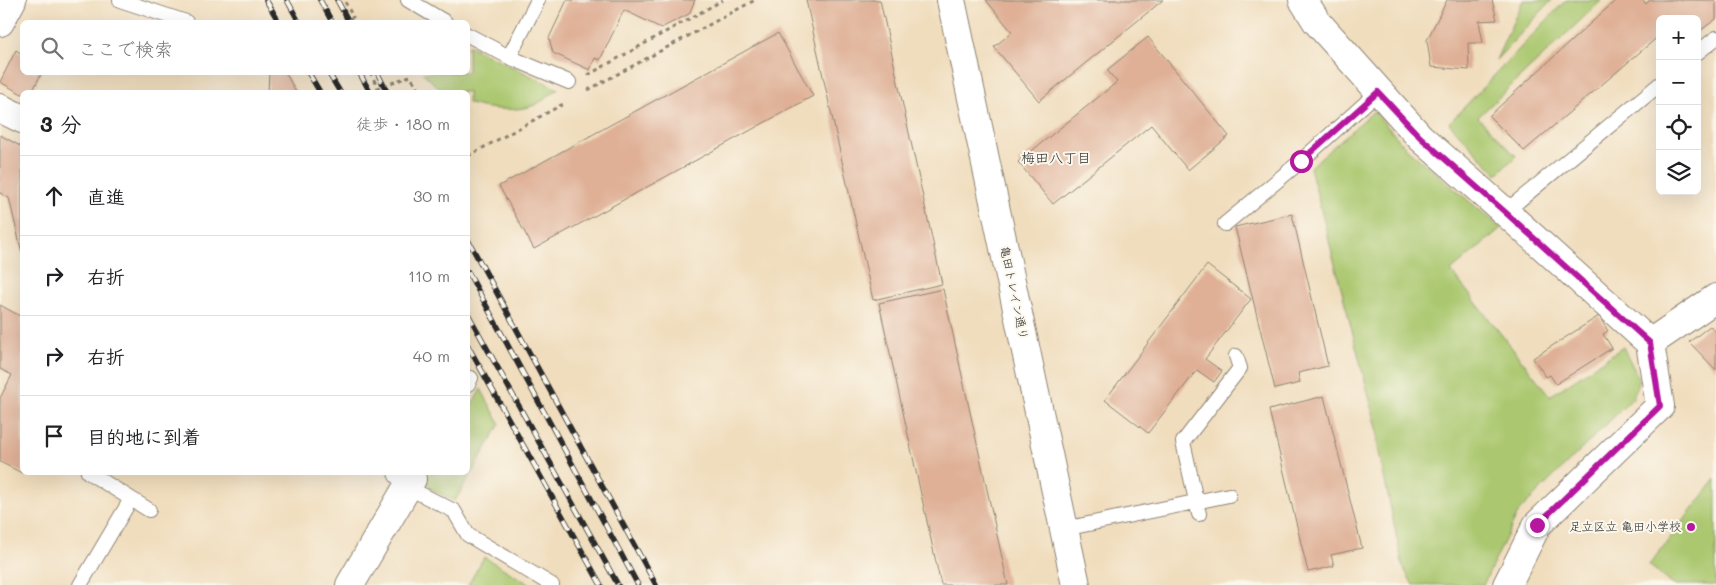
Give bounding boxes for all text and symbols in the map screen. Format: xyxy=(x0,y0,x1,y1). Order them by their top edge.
map controls xyxy=(1656,15,1701,195)
button: + xyxy=(1656,15,1701,60)
search box xyxy=(20,20,470,75)
icon: search xyxy=(38,34,66,62)
text: ここで検索 xyxy=(78,36,173,61)
button: − xyxy=(1656,60,1701,105)
button: locate xyxy=(1656,105,1701,150)
text: 3 分 xyxy=(40,110,81,137)
text: 徒歩 · 180 m xyxy=(356,113,450,134)
district label: 梅田八丁目 xyxy=(1021,148,1091,167)
route start xyxy=(1290,150,1313,173)
button: layers xyxy=(1656,150,1701,195)
icon: ahead xyxy=(40,182,68,210)
text: 直進 xyxy=(87,184,125,209)
text: 30 m xyxy=(413,185,450,206)
street label: 亀田トレイン通り xyxy=(997,244,1033,341)
icon: right xyxy=(40,262,68,290)
text: 右折 xyxy=(87,264,125,289)
text: 110 m xyxy=(408,265,450,286)
icon: right xyxy=(40,342,68,370)
text: 右折 xyxy=(87,344,125,369)
text: 40 m xyxy=(413,345,450,366)
icon: arrive xyxy=(40,422,68,450)
text: 目的地に到着 xyxy=(87,424,201,449)
route end xyxy=(1526,514,1549,537)
place label: 足立区立 亀田小学校 xyxy=(1569,518,1681,534)
marker: 足立区立 亀田小学校 xyxy=(1685,521,1697,533)

